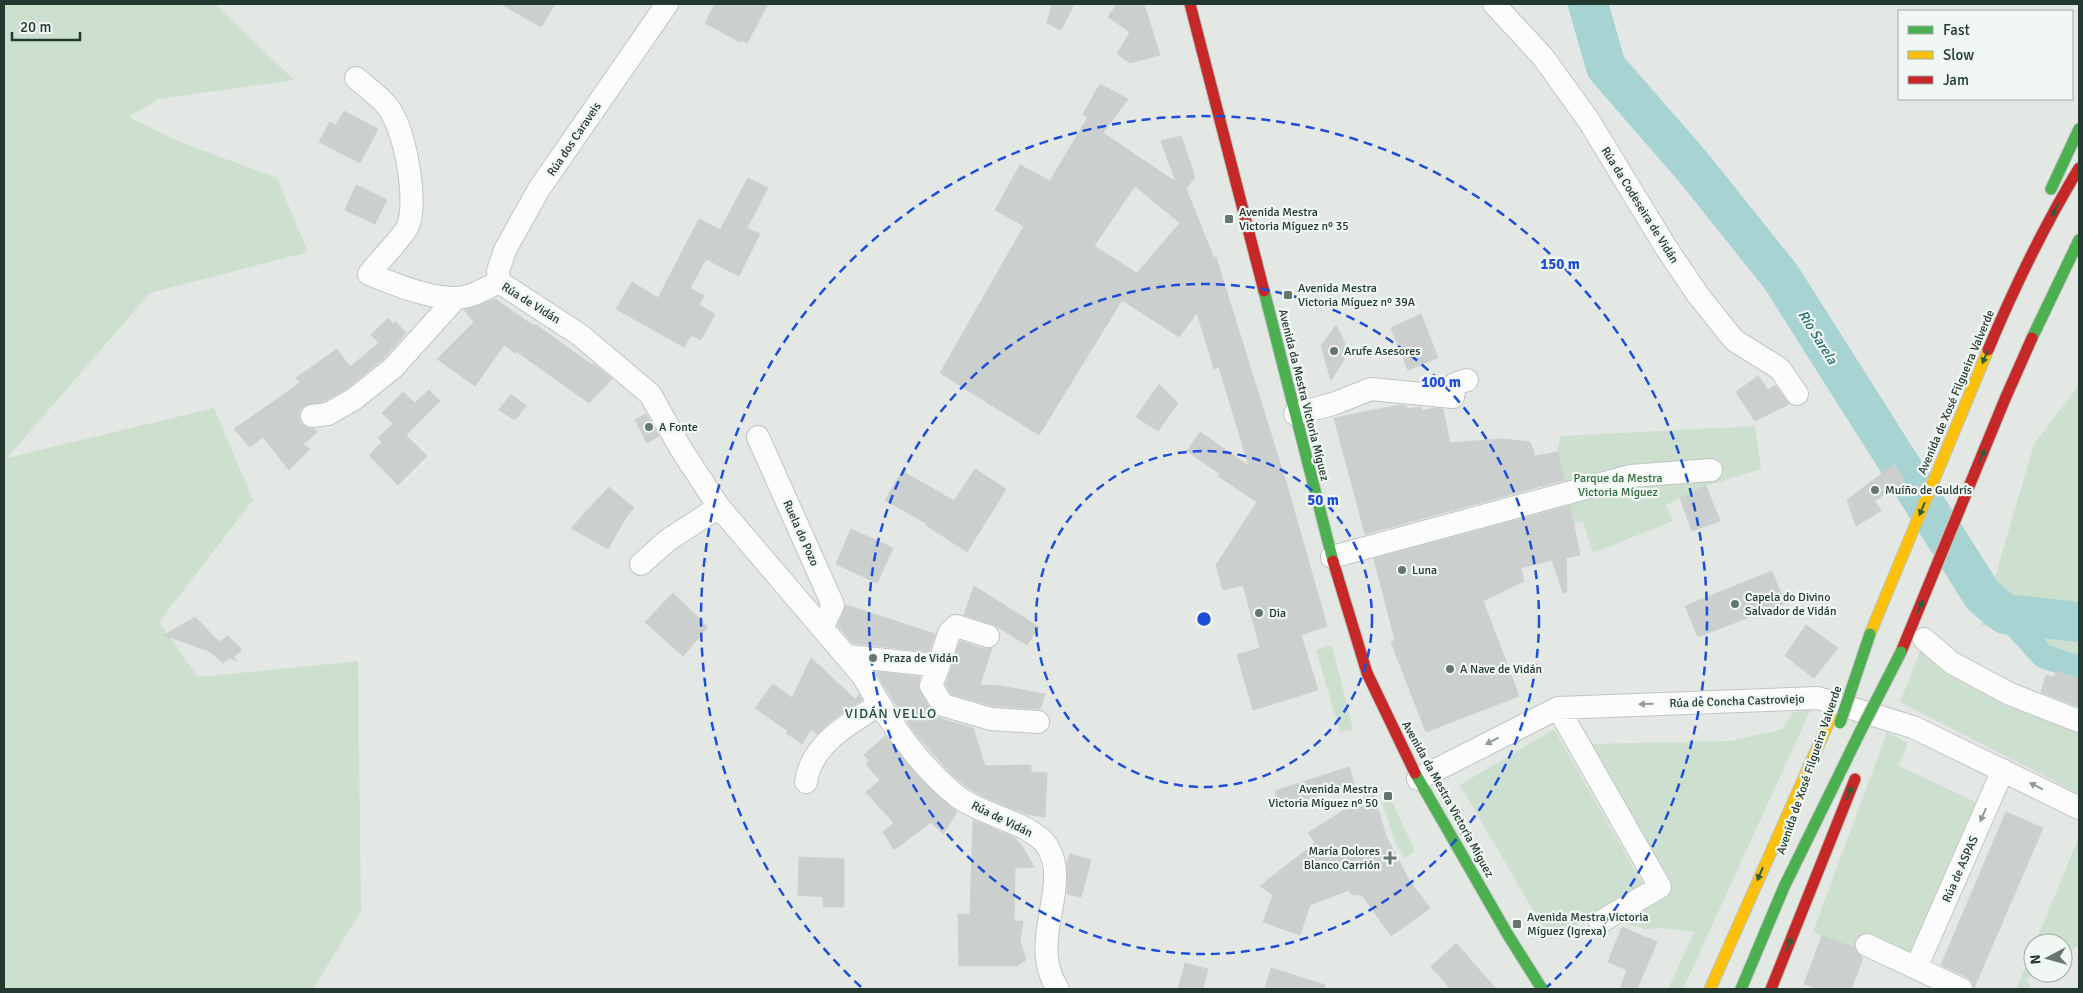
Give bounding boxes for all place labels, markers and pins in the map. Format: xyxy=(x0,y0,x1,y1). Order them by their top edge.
place label: Avenida Mestra Victoria Míguez nº 35 xyxy=(1239,205,1349,234)
marker: Avenida Mestra Victoria Míguez nº 35 xyxy=(1223,213,1235,225)
place label: Avenida Mestra Victoria Míguez nº 39A xyxy=(1298,281,1416,310)
marker: Avenida Mestra Victoria Míguez nº 39A xyxy=(1282,289,1294,301)
place label: Arufe Asesores xyxy=(1344,344,1420,359)
marker: Arufe Asesores xyxy=(1328,345,1340,357)
place label: A Fonte xyxy=(659,420,698,435)
marker: A Fonte xyxy=(643,421,655,433)
place label: Muíño de Guldrís xyxy=(1885,483,1972,498)
marker: Muíño de Guldrís xyxy=(1869,484,1881,496)
place label: Luna xyxy=(1412,563,1437,578)
marker: Luna xyxy=(1396,564,1408,576)
place label: Capela do Divino Salvador de Vidán xyxy=(1745,590,1836,619)
marker: Capela do Divino Salvador de Vidán xyxy=(1729,598,1741,610)
place label: Dia xyxy=(1269,606,1286,621)
marker: Dia xyxy=(1253,607,1265,619)
centre of rings xyxy=(1195,610,1213,628)
place label: Praza de Vidán xyxy=(883,651,958,666)
marker: Praza de Vidán xyxy=(867,652,879,664)
place label: A Nave de Vidán xyxy=(1460,662,1542,677)
marker: A Nave de Vidán xyxy=(1444,663,1456,675)
place label: Avenida Mestra Victoria Míguez nº 50 xyxy=(1268,782,1378,811)
marker: Avenida Mestra Victoria Míguez nº 50 xyxy=(1382,790,1394,802)
place label: María Dolores Blanco Carrión xyxy=(1304,844,1380,873)
marker: María Dolores Blanco Carrión xyxy=(1384,852,1396,864)
place label: Avenida Mestra Victoria Míguez (Igrexa) xyxy=(1527,910,1649,939)
marker: Avenida Mestra Victoria Míguez (Igrexa) xyxy=(1511,918,1523,930)

